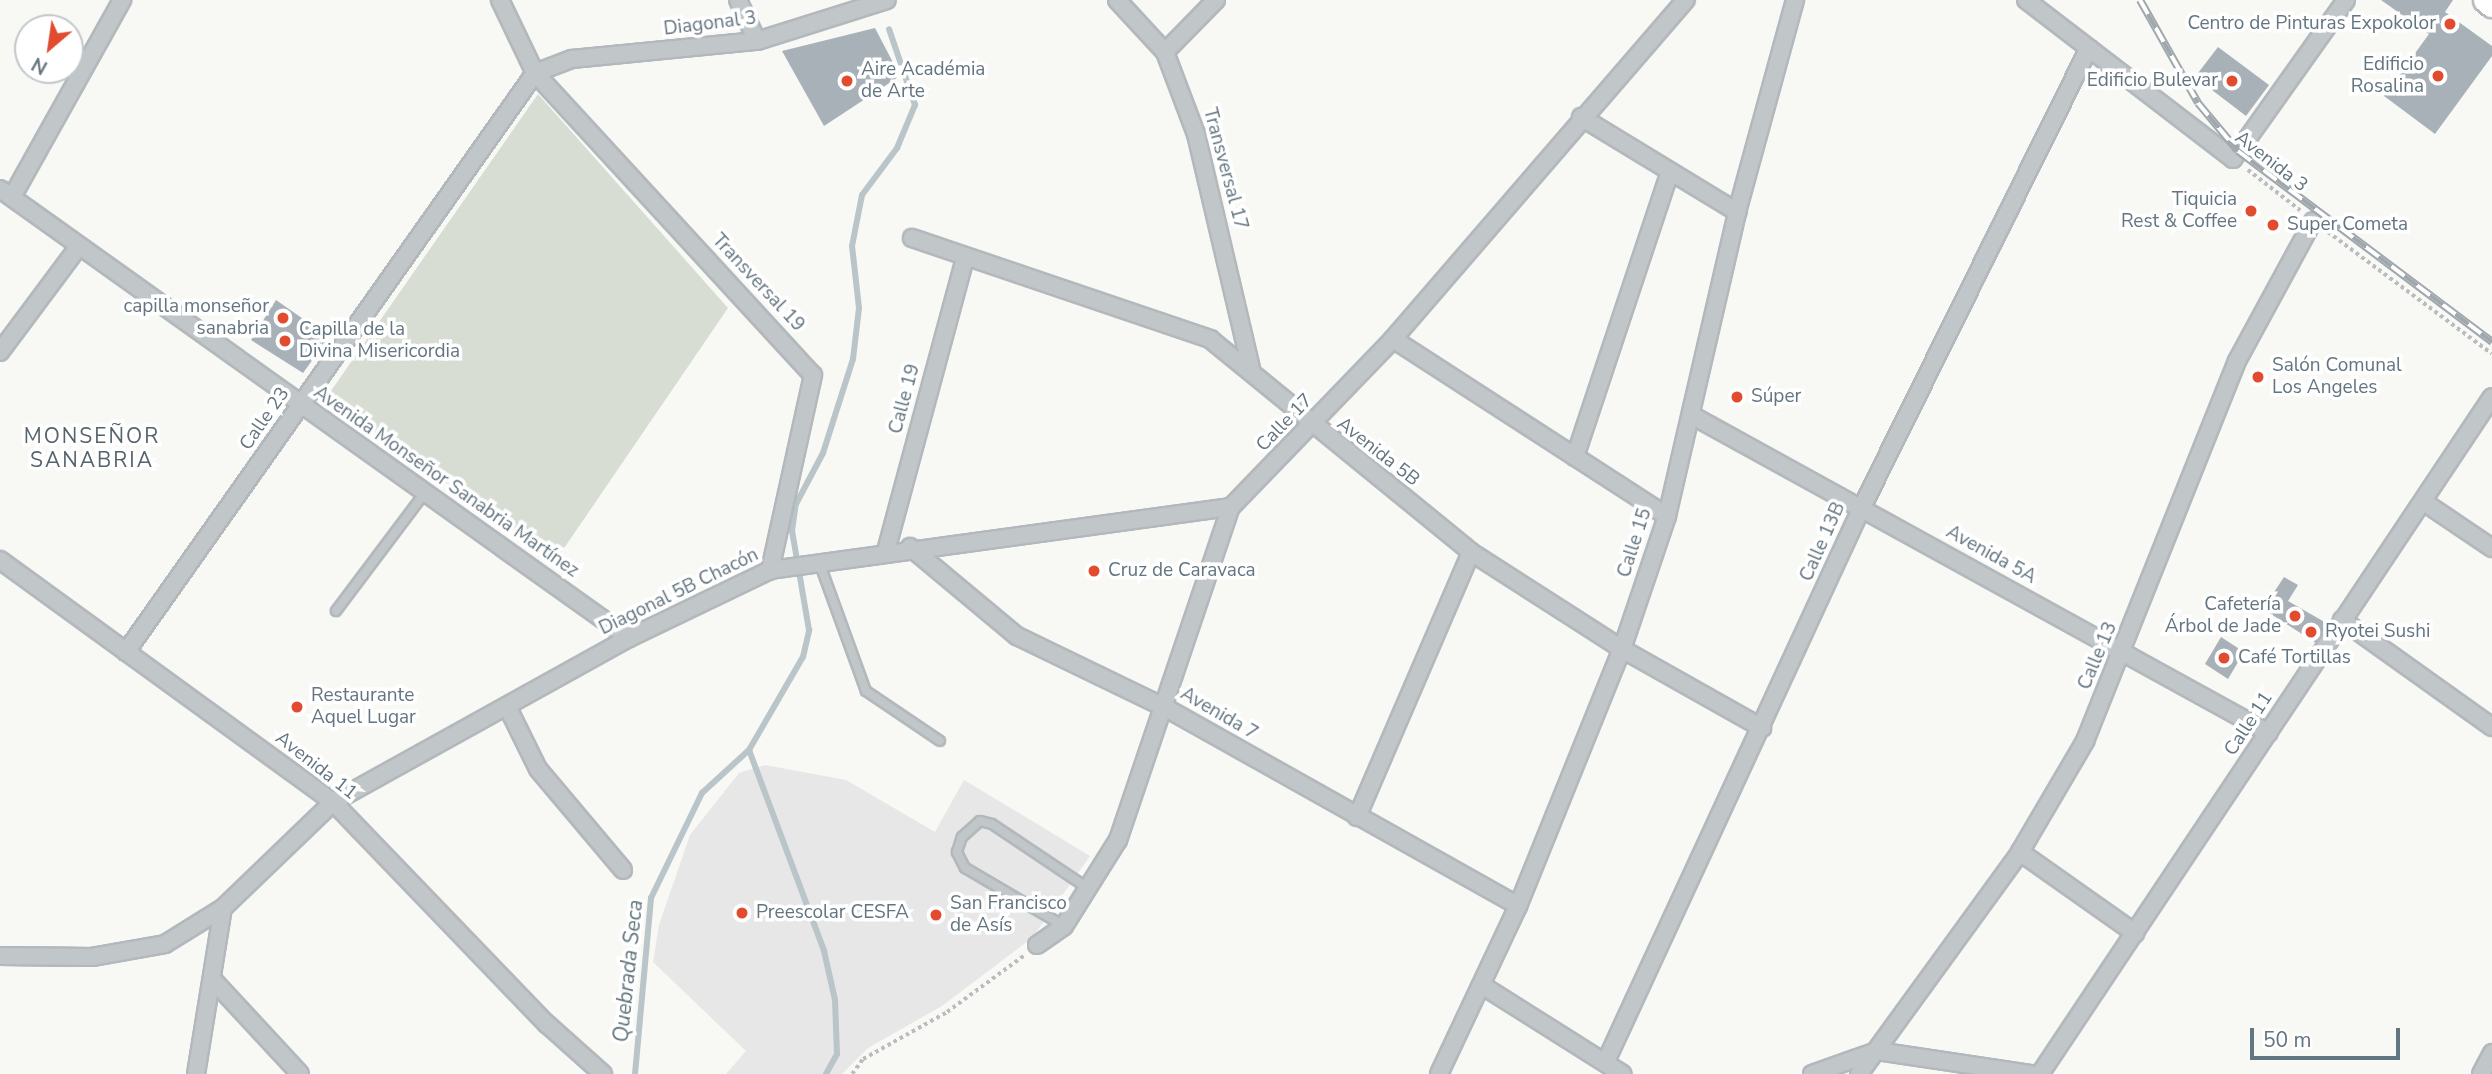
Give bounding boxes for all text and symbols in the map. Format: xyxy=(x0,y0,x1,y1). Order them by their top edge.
street label: Diagonal 3 xyxy=(662,7,758,41)
place label: Centro de Pinturas Expokolor xyxy=(2187,13,2436,35)
north arrow xyxy=(14,14,84,84)
marker: Centro de Pinturas Expokolor xyxy=(2442,16,2458,32)
text: N xyxy=(27,51,52,80)
place label: Edificio Rosalina xyxy=(2351,54,2424,98)
place label: Aire Académia de Arte xyxy=(861,59,985,103)
marker: Edificio Rosalina xyxy=(2430,68,2446,84)
place label: Edificio Bulevar xyxy=(2087,70,2218,92)
marker: Aire Académia de Arte xyxy=(839,73,855,89)
marker: Edificio Bulevar xyxy=(2224,73,2240,89)
street label: Transversal 17 xyxy=(1198,105,1252,233)
street label: Avenida 3 xyxy=(2230,127,2312,197)
place label: Tiquicia Rest & Coffee xyxy=(2121,189,2237,233)
marker: Tiquicia Rest & Coffee xyxy=(2243,203,2259,219)
place label: Super Cometa xyxy=(2287,214,2408,236)
marker: Super Cometa xyxy=(2265,217,2281,233)
street label: Transversal 19 xyxy=(707,229,809,337)
place label: capilla monseñor sanabria xyxy=(123,296,269,340)
marker: capilla monseñor sanabria xyxy=(275,310,291,326)
place label: Capilla de la Divina Misericordia xyxy=(299,319,460,363)
marker: Capilla de la Divina Misericordia xyxy=(277,333,293,349)
place label: Salón Comunal Los Angeles xyxy=(2272,355,2402,399)
street label: Calle 19 xyxy=(885,362,925,436)
marker: Salón Comunal Los Angeles xyxy=(2250,369,2266,385)
street label: Avenida Monseñor Sanabria Martínez xyxy=(309,381,583,583)
street label: Calle 23 xyxy=(235,383,295,455)
place label: Súper xyxy=(1751,386,1801,408)
street label: Calle 17 xyxy=(1252,389,1318,457)
marker: Súper xyxy=(1729,389,1745,405)
street label: Avenida 5B xyxy=(1332,413,1424,491)
district label: MONSEÑOR SANABRIA xyxy=(25,423,159,473)
street label: Calle 13B xyxy=(1795,499,1851,585)
street label: Calle 15 xyxy=(1613,505,1657,581)
street label: Avenida 5A xyxy=(1942,521,2040,589)
street label: Diagonal 5B Chacón xyxy=(596,544,762,640)
place label: Cruz de Caravaca xyxy=(1108,560,1256,582)
marker: Cruz de Caravaca xyxy=(1086,563,1102,579)
place label: Cafetería Árbol de Jade xyxy=(2165,594,2281,638)
marker: Cafetería Árbol de Jade xyxy=(2287,608,2303,624)
street label: Calle 13 xyxy=(2074,619,2122,693)
place label: Ryotei Sushi xyxy=(2325,621,2430,643)
marker: Ryotei Sushi xyxy=(2303,624,2319,640)
place label: Café Tortillas xyxy=(2238,647,2351,669)
marker: Café Tortillas xyxy=(2216,650,2232,666)
street label: Avenida 7 xyxy=(1176,683,1262,745)
place label: Restaurante Aquel Lugar xyxy=(311,685,416,729)
street label: Calle 11 xyxy=(2220,688,2278,760)
marker: Restaurante Aquel Lugar xyxy=(289,699,305,715)
street label: Avenida 11 xyxy=(271,727,361,805)
place label: San Francisco de Asís xyxy=(950,893,1067,937)
water label: Quebrada Seca xyxy=(608,898,648,1044)
place label: Preescolar CESFA xyxy=(756,902,909,924)
marker: Preescolar CESFA xyxy=(734,905,750,921)
marker: San Francisco de Asís xyxy=(928,907,944,923)
scale bar xyxy=(2254,1014,2404,1058)
text: 50 m xyxy=(2263,1026,2312,1054)

